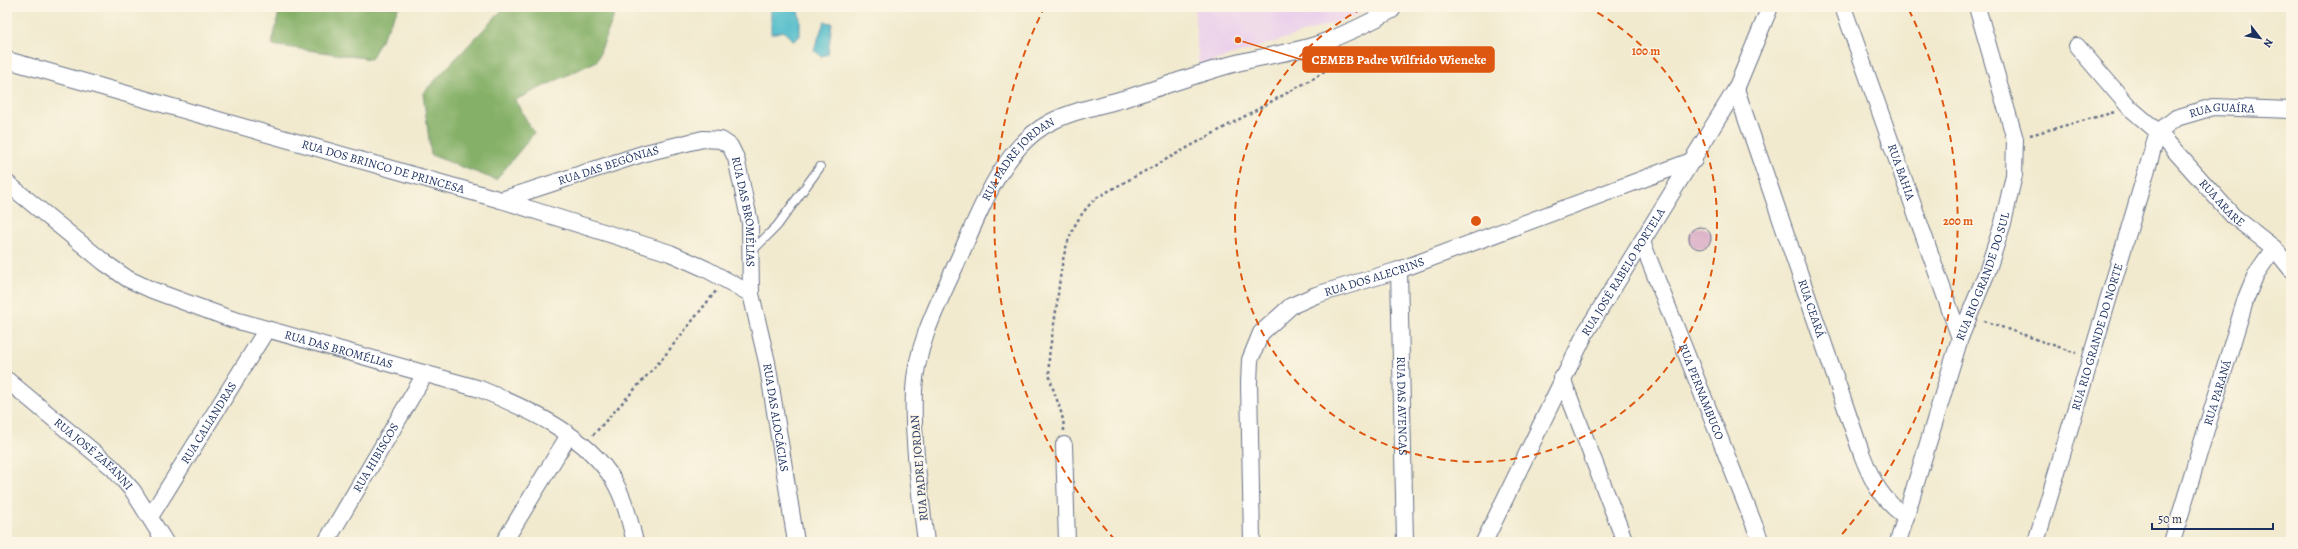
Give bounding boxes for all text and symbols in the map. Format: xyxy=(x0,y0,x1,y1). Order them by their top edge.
north arrow xyxy=(2240,18,2280,58)
text: N xyxy=(2260,36,2277,50)
text: 100 m xyxy=(1632,43,1660,59)
callout: CEMEB Padre Wilfrido Wieneke xyxy=(1303,47,1494,72)
text: CEMEB Padre Wilfrido Wieneke xyxy=(1312,51,1486,68)
street label: RUA GUAÍRA xyxy=(2187,99,2256,122)
street label: RUA PADRE JORDAN xyxy=(978,113,1058,204)
street label: RUA DOS BRINCO DE PRINCESA xyxy=(300,136,467,198)
street label: RUA BAHIA xyxy=(1884,141,1919,203)
street label: RUA DAS BEGÔNIAS xyxy=(556,142,661,189)
street label: RUA DAS BROMÉLIAS xyxy=(728,155,759,267)
street label: RUA ARARE xyxy=(2196,175,2248,230)
street label: RUA JOSÉ RABELO PORTELA xyxy=(1578,204,1669,339)
street label: RUA RIO GRANDE DO SUL xyxy=(1952,210,2013,343)
text: 200 m xyxy=(1943,213,1973,229)
centre of rings xyxy=(1469,214,1483,228)
street label: RUA DOS ALECRINS xyxy=(1322,253,1427,300)
street label: RUA RIO GRANDE DO NORTE xyxy=(2068,261,2127,412)
street label: RUA CEARÁ xyxy=(1794,277,1829,341)
street label: RUA DAS BROMÉLIAS xyxy=(283,326,395,372)
street label: RUA PERNAMBUCO xyxy=(1675,341,1728,442)
street label: RUA DAS AVENCAS xyxy=(1393,356,1411,456)
street label: RUA PARANÁ xyxy=(2200,357,2235,427)
street label: RUA DAS ALOCÁCIAS xyxy=(759,362,793,473)
street label: RUA CALIANDRAS xyxy=(177,379,240,467)
street label: RUA JOSÉ ZAFANNI xyxy=(51,414,137,493)
street label: RUA PADRE JORDAN xyxy=(906,414,932,522)
street label: RUA HIBISCOS xyxy=(349,420,402,495)
scale bar xyxy=(2152,505,2273,531)
text: 50 m xyxy=(2158,511,2182,527)

